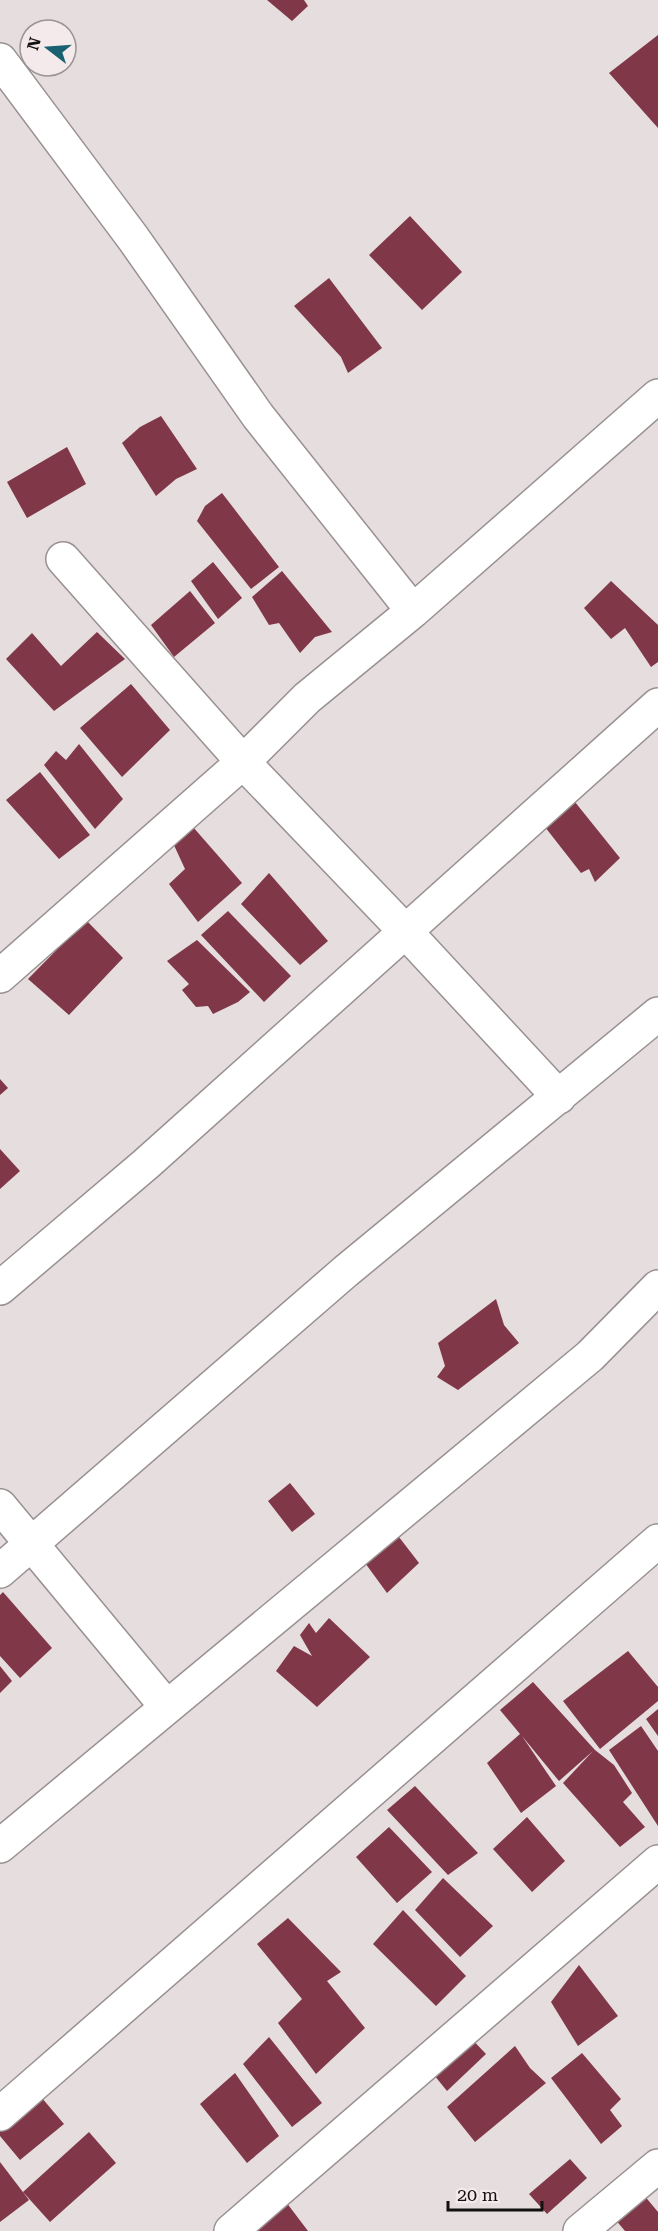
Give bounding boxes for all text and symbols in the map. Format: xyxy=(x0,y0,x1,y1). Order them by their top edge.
north arrow xyxy=(18,18,78,78)
text: N xyxy=(23,35,45,52)
scale bar xyxy=(448,2174,542,2212)
text: 20 m xyxy=(457,2184,498,2205)

